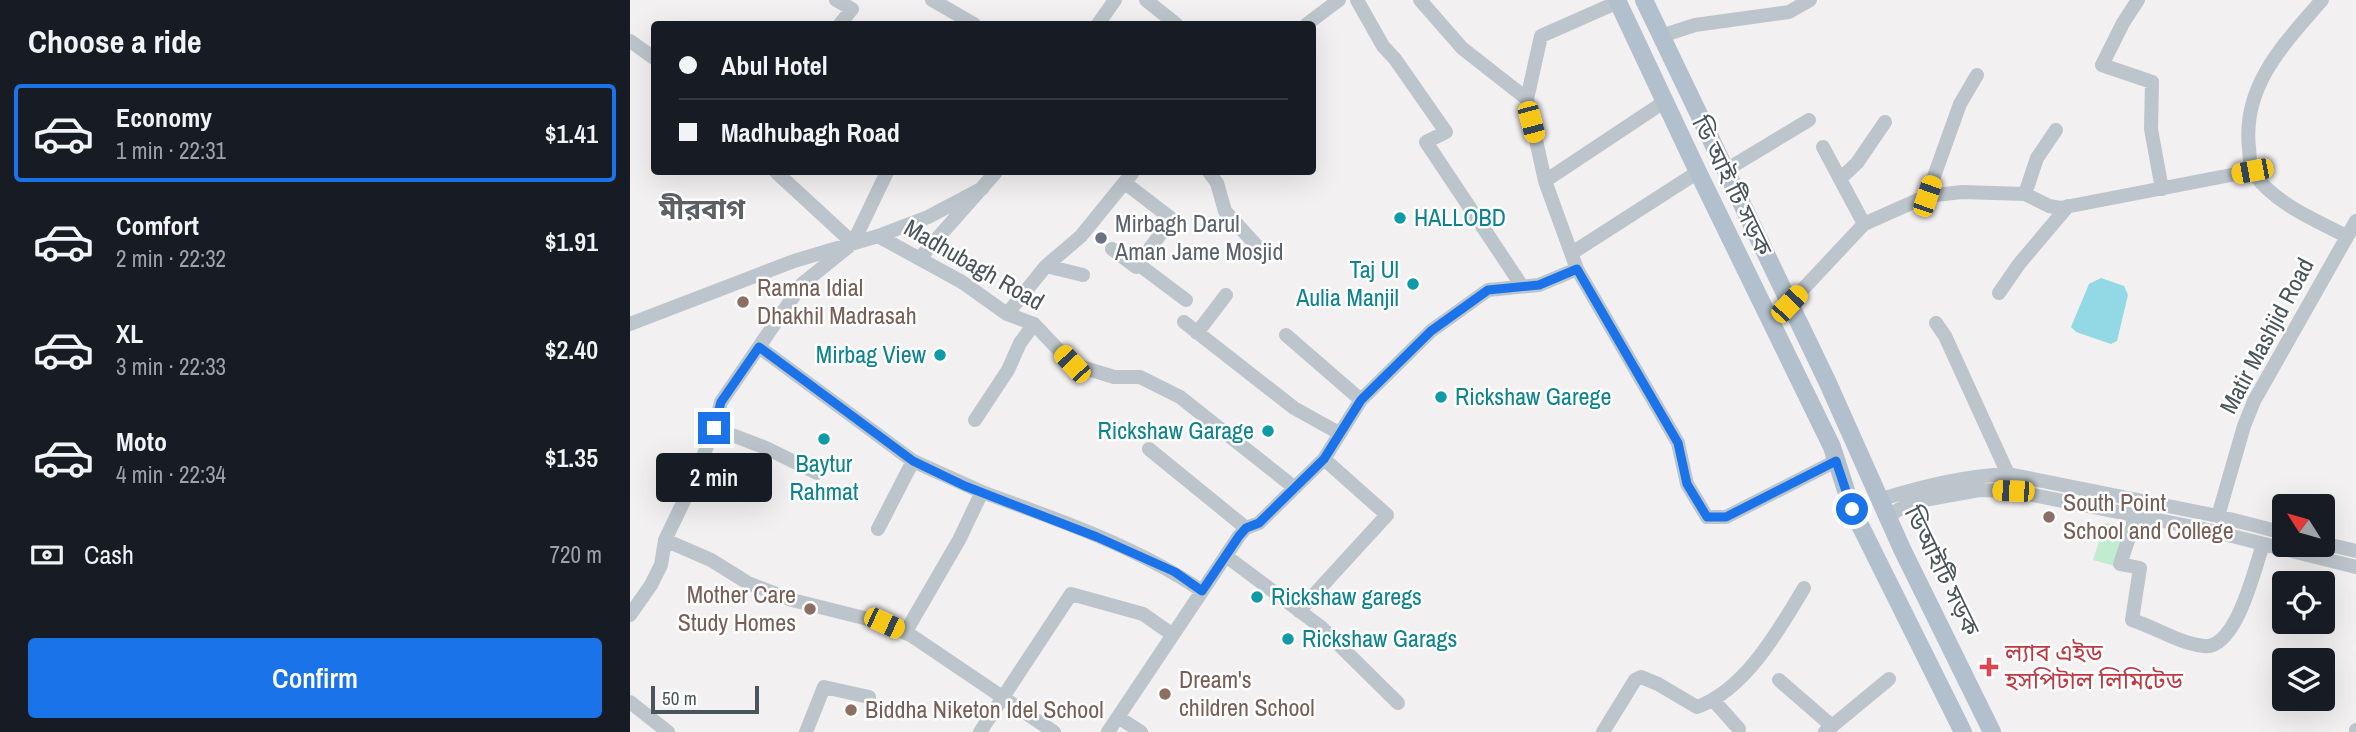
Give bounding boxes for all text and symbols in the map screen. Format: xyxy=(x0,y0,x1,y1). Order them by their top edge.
text: Choose a ride xyxy=(28,20,202,63)
text: Abul Hotel xyxy=(721,48,828,83)
car xyxy=(1516,99,1547,145)
text: Economy xyxy=(116,100,212,135)
icon: car xyxy=(32,102,95,165)
street label: ডি আই টি সড়ক xyxy=(1685,110,1781,261)
text: Madhubagh Road xyxy=(721,115,900,150)
text: $1.41 xyxy=(545,116,598,151)
text: 1 min · 22:31 xyxy=(116,135,226,166)
car xyxy=(2230,157,2275,185)
car xyxy=(1911,173,1944,219)
district label: মীরবাগ xyxy=(658,190,746,228)
place label: HALLOBD xyxy=(1414,201,1506,233)
place label: Mirbagh Darul Aman Jame Mosjid xyxy=(1114,207,1283,267)
text: Comfort xyxy=(116,208,199,243)
icon: car xyxy=(32,210,95,273)
marker: HALLOBD xyxy=(1392,210,1408,226)
street label: Madhubagh Road xyxy=(899,211,1050,317)
text: $1.91 xyxy=(545,224,598,259)
marker: Mirbagh Darul Aman Jame Mosjid xyxy=(1093,230,1109,246)
text: 2 min · 22:32 xyxy=(116,243,226,274)
street label: Matir Mashjid Road xyxy=(2212,252,2321,419)
place label: Taj Ul Aulia Manjil xyxy=(1295,253,1399,313)
place label: Ramna Idial Dhakhil Madrasah xyxy=(757,271,917,331)
marker: Taj Ul Aulia Manjil xyxy=(1405,276,1421,292)
car xyxy=(1767,281,1812,327)
marker: Ramna Idial Dhakhil Madrasah xyxy=(735,294,751,310)
text: XL xyxy=(116,316,143,351)
icon: car xyxy=(32,318,95,381)
text: $2.40 xyxy=(545,332,598,367)
place label: Mirbag View xyxy=(816,338,927,370)
car xyxy=(1050,341,1095,387)
marker: Mirbag View xyxy=(932,347,948,363)
text: 3 min · 22:33 xyxy=(116,351,226,382)
place label: Rickshaw Garege xyxy=(1455,380,1611,412)
marker: Rickshaw Garege xyxy=(1433,389,1449,405)
route end xyxy=(698,412,730,444)
place label: Rickshaw Garage xyxy=(1098,414,1254,446)
marker: Rickshaw Garage xyxy=(1260,423,1276,439)
text: Moto xyxy=(116,424,167,459)
icon: car xyxy=(32,426,95,489)
marker: Baytur Rahmat xyxy=(816,431,832,447)
text: $1.35 xyxy=(545,440,598,475)
place label: Baytur Rahmat xyxy=(790,447,859,507)
callout: 2 min xyxy=(656,452,772,502)
text: 4 min · 22:34 xyxy=(116,459,226,490)
text: 2 min xyxy=(690,462,738,493)
car xyxy=(1992,480,2035,502)
place label: South Point School and College xyxy=(2063,486,2234,546)
route start xyxy=(1836,493,1868,525)
north arrow xyxy=(2272,494,2334,556)
map controls xyxy=(2272,494,2335,711)
street label: ডিআইটি সড়ক xyxy=(1897,500,1988,641)
marker: South Point School and College xyxy=(2041,509,2057,525)
icon: cash xyxy=(28,536,66,574)
text: Cash xyxy=(84,537,134,572)
text: 720 m xyxy=(550,539,602,570)
button: locate xyxy=(2272,571,2335,634)
place label: Mother Care Study Homes xyxy=(678,578,796,638)
place label: Rickshaw garegs xyxy=(1271,580,1422,612)
marker: Rickshaw garegs xyxy=(1249,589,1265,605)
marker: Mother Care Study Homes xyxy=(802,601,818,617)
car xyxy=(861,605,908,641)
place label: Rickshaw Garags xyxy=(1302,622,1457,654)
marker: Rickshaw Garags xyxy=(1280,631,1296,647)
place label: ল্যাব এইড হসপিটাল লিমিটেড xyxy=(2004,636,2184,696)
button: Confirm xyxy=(28,638,602,718)
button: layers xyxy=(2272,648,2335,711)
marker: ল্যাব এইড হসপিটাল লিমিটেড xyxy=(1979,657,1999,677)
place label: Dream's children School xyxy=(1179,663,1315,723)
scale bar xyxy=(651,683,760,715)
text: 50 m xyxy=(662,685,697,711)
marker: Dream's children School xyxy=(1157,686,1173,702)
place label: Biddha Niketon Idel School xyxy=(865,693,1104,725)
marker: Biddha Niketon Idel School xyxy=(843,702,859,718)

